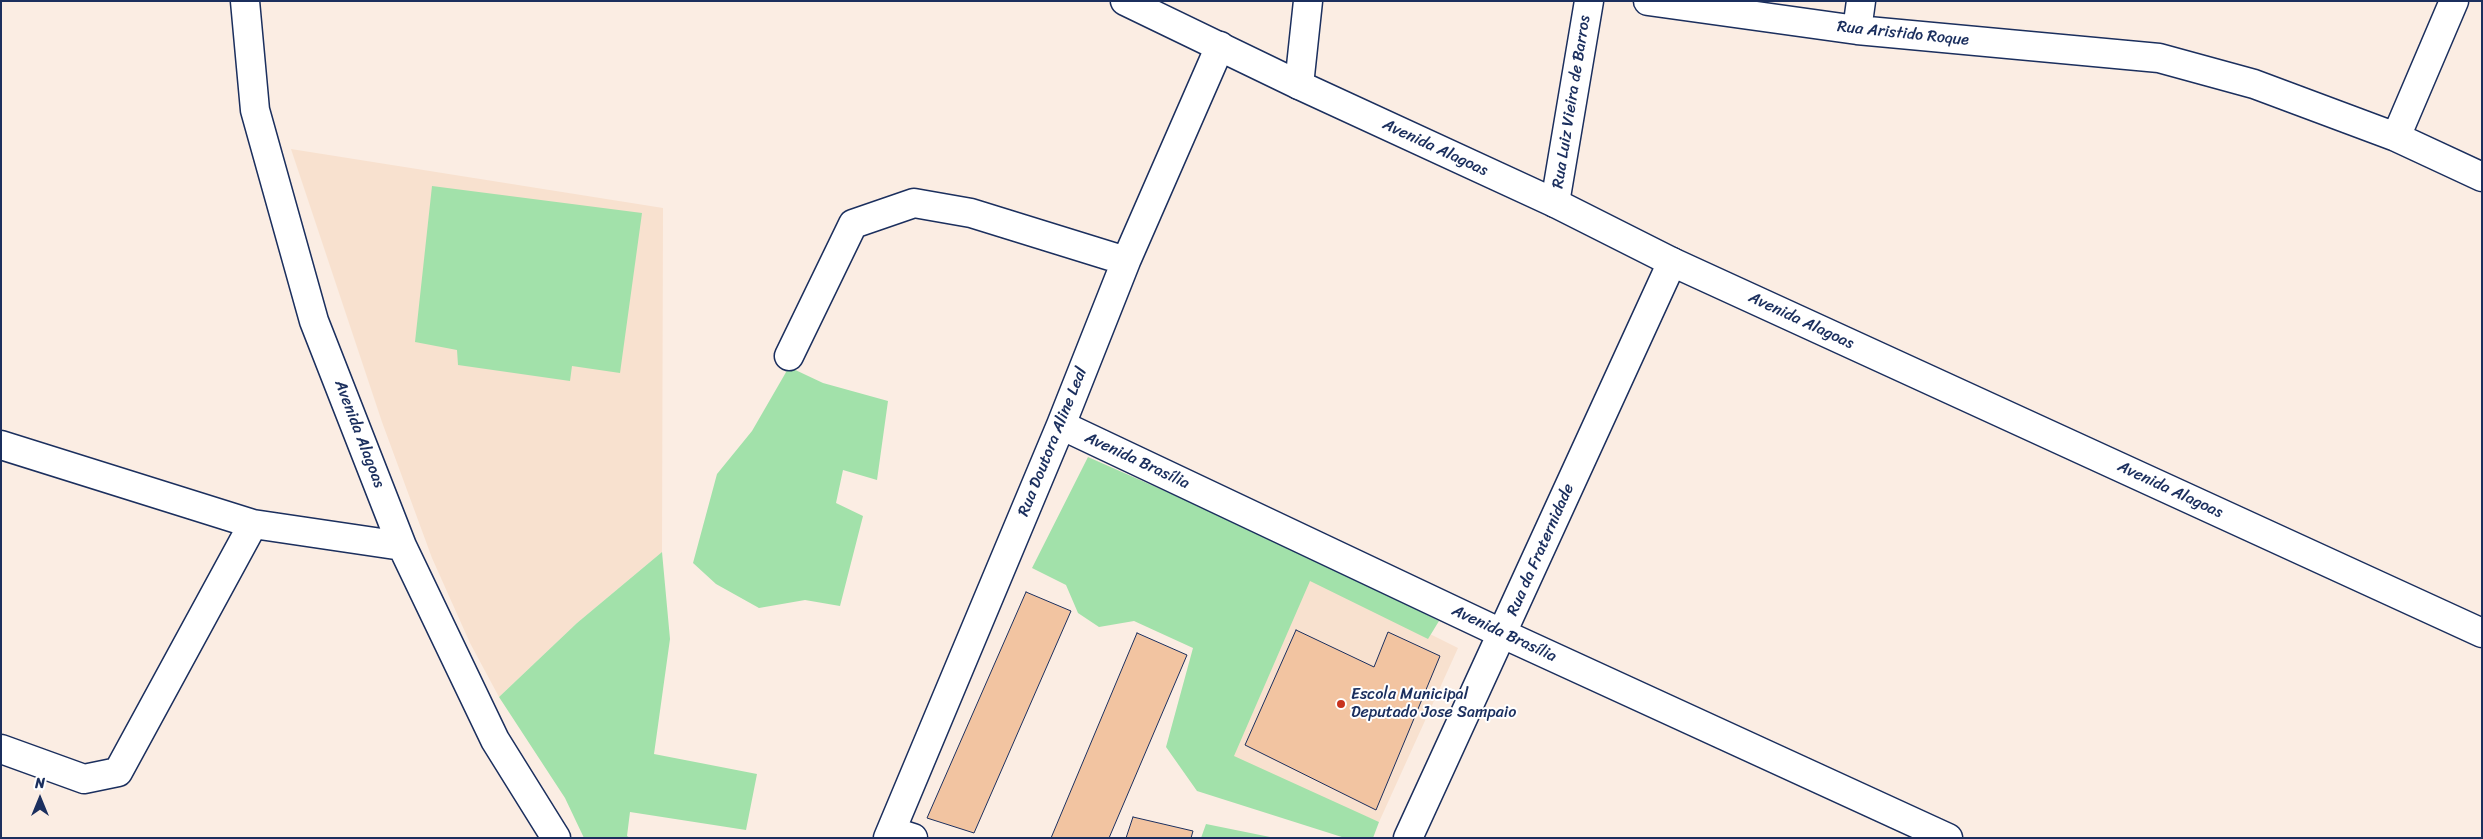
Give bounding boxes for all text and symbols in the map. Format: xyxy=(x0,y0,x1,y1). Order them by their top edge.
street label: Rua Luiz Vieira de Barros xyxy=(1549,14,1595,190)
street label: Rua Aristido Roque xyxy=(1836,18,1970,50)
street label: Avenida Alagoas xyxy=(1379,115,1491,181)
street label: Avenida Alagoas xyxy=(1745,288,1857,354)
street label: Rua Doutora Aline Leal xyxy=(1014,365,1092,519)
street label: Avenida Alagoas xyxy=(330,377,388,491)
street label: Avenida Brasília xyxy=(1082,428,1192,494)
street label: Avenida Alagoas xyxy=(2114,457,2226,523)
street label: Rua da Fraternidade xyxy=(1503,481,1579,619)
street label: Avenida Brasília xyxy=(1449,601,1559,667)
place label: Escola Municipal Deputado Jose Sampaio xyxy=(1351,685,1516,723)
marker: Escola Municipal Deputado Jose Sampaio xyxy=(1335,698,1347,710)
text: N xyxy=(35,771,45,796)
north arrow xyxy=(15,774,65,824)

